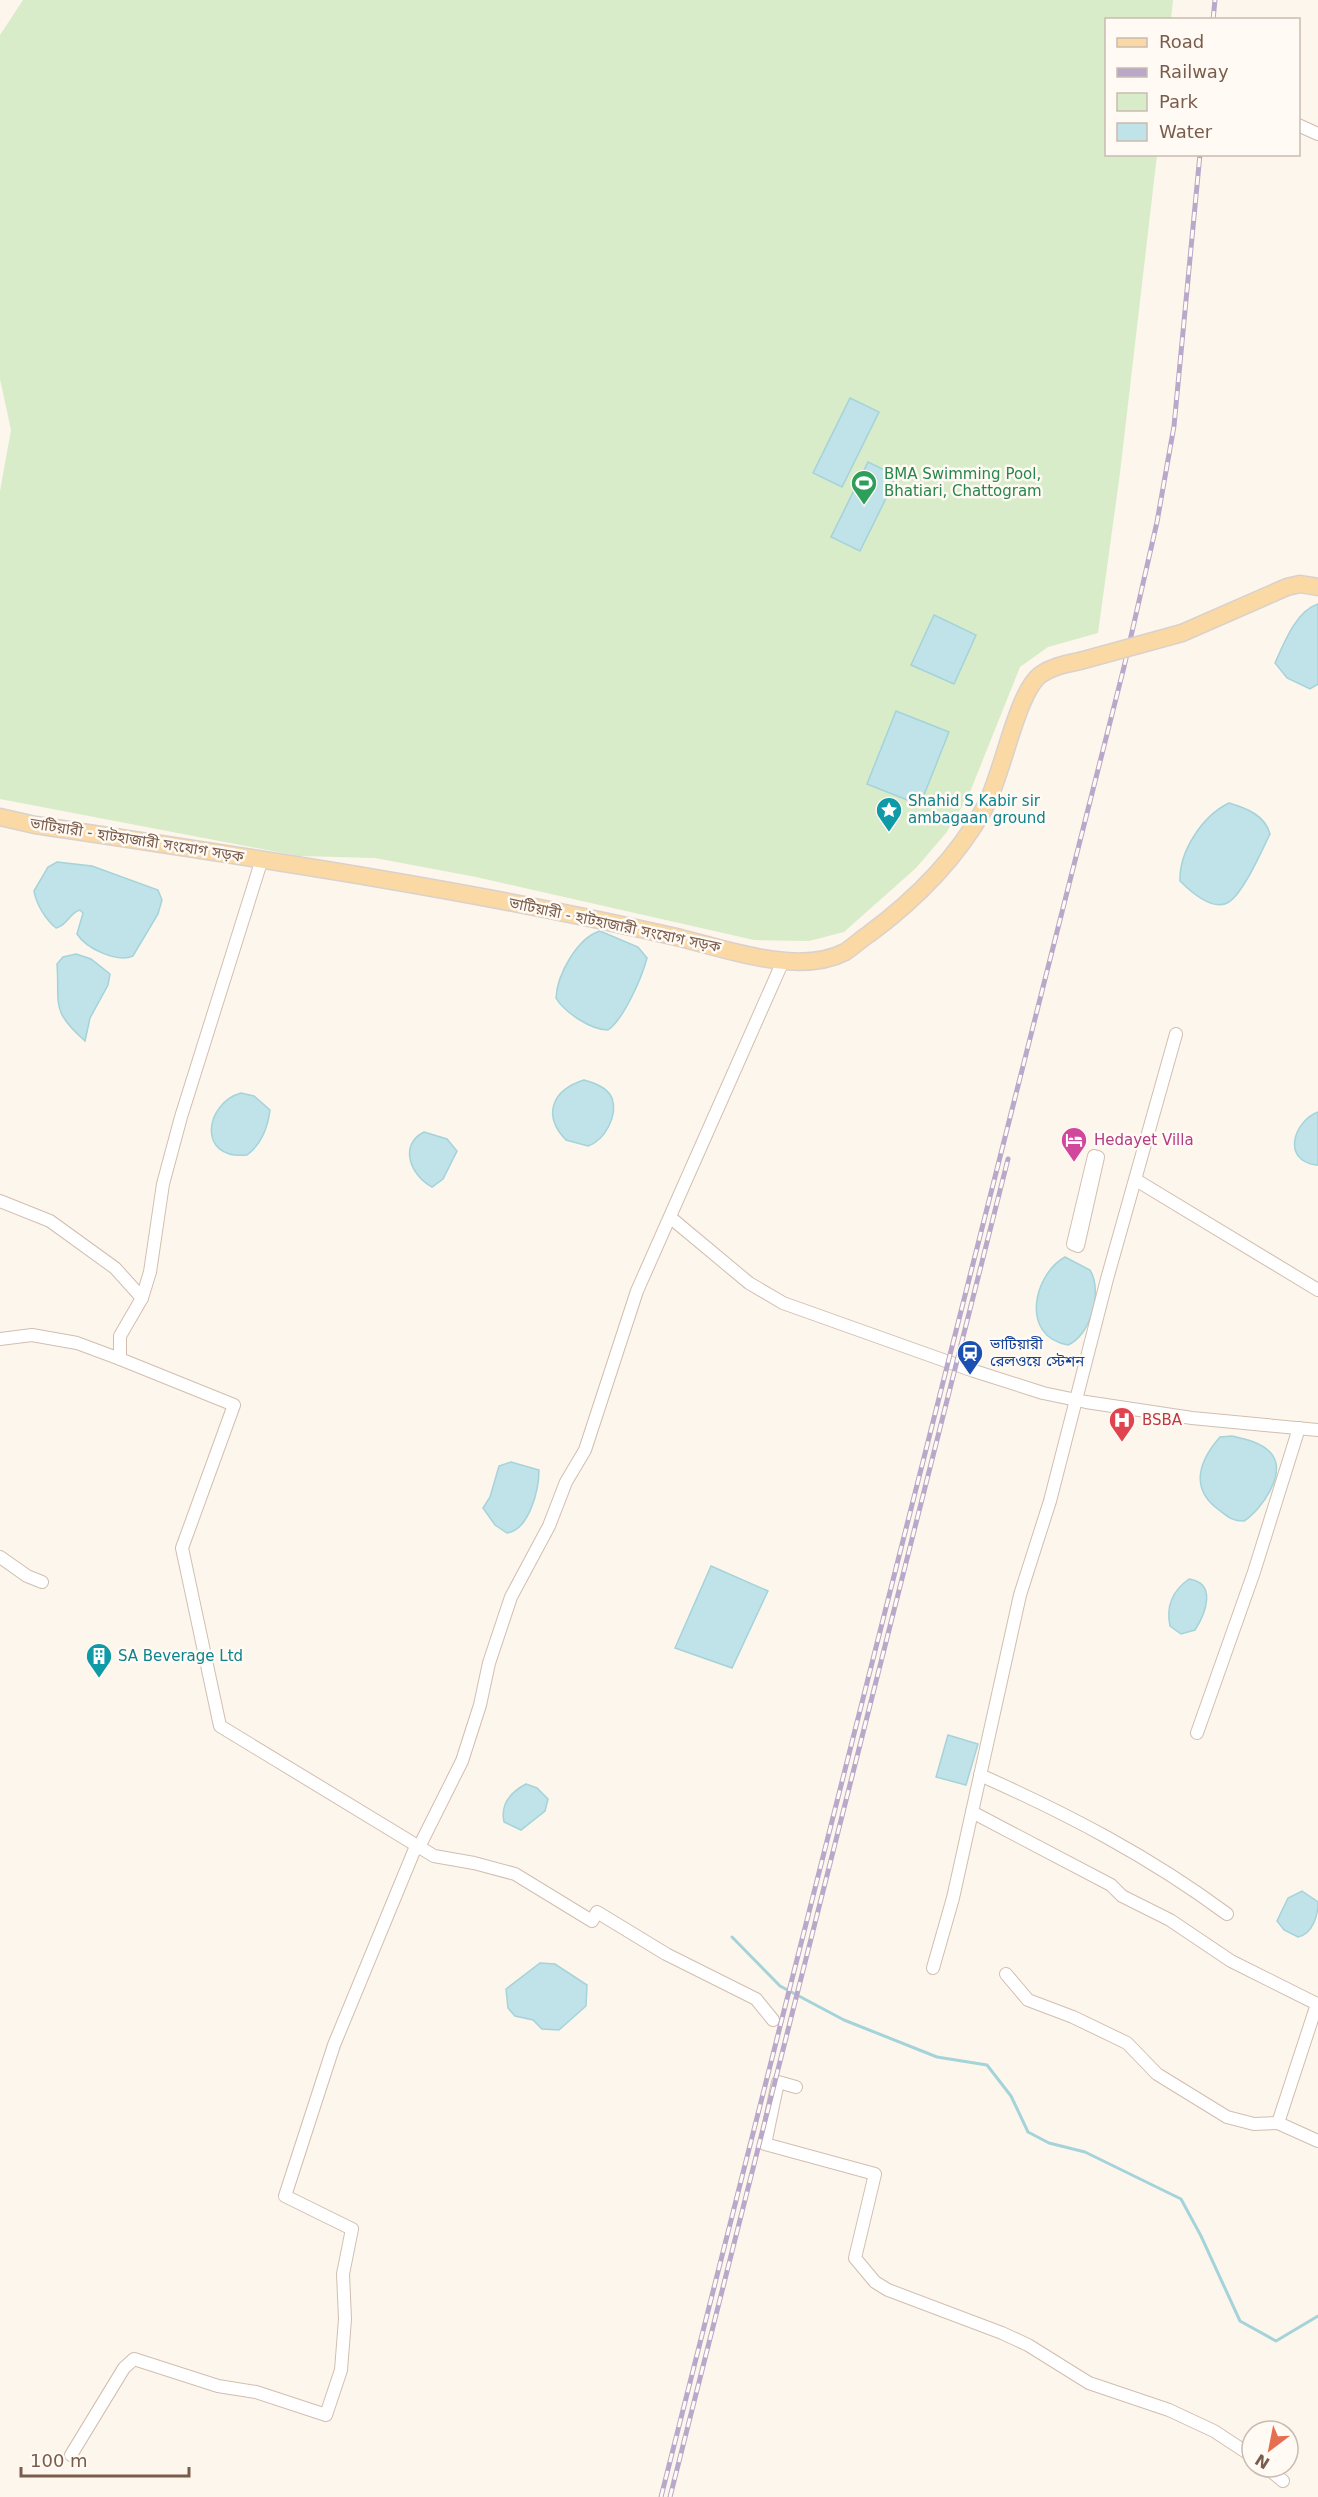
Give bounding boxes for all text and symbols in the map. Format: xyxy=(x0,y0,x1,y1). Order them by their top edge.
legend xyxy=(1105,18,1300,156)
text: Road xyxy=(1159,31,1204,52)
text: Railway xyxy=(1159,61,1229,82)
text: Park xyxy=(1159,91,1198,112)
text: Water xyxy=(1159,121,1213,142)
place label: BMA Swimming Pool, Bhatiari, Chattogram xyxy=(884,465,1042,500)
sports icon: BMA Swimming Pool, Bhatiari, Chattogram xyxy=(849,468,879,506)
place label: Shahid S Kabir sir ambagaan ground xyxy=(908,792,1046,827)
place icon: Shahid S Kabir sir ambagaan ground xyxy=(874,795,904,833)
street label: ভাটিয়ারী - হাটহাজারী সংযোগ সড়ক xyxy=(28,814,246,866)
street label: ভাটিয়ারী - হাটহাজারী সংযোগ সড়ক xyxy=(506,894,723,956)
hotel icon: Hedayet Villa xyxy=(1059,1125,1089,1163)
place label: Hedayet Villa xyxy=(1094,1131,1194,1149)
place label: ভাটিয়ারী রেলওয়ে স্টেশন xyxy=(989,1335,1085,1370)
station icon: ভাটিয়ারী রেলওয়ে স্টেশন xyxy=(955,1338,985,1376)
hospital icon: BSBA xyxy=(1107,1405,1137,1443)
place label: BSBA xyxy=(1142,1411,1183,1429)
building icon: SA Beverage Ltd xyxy=(84,1641,114,1679)
place label: SA Beverage Ltd xyxy=(118,1647,243,1665)
north arrow xyxy=(1240,2419,1300,2479)
scale bar xyxy=(21,2440,189,2478)
text: 100 m xyxy=(30,2450,88,2471)
text: N xyxy=(1252,2450,1273,2473)

